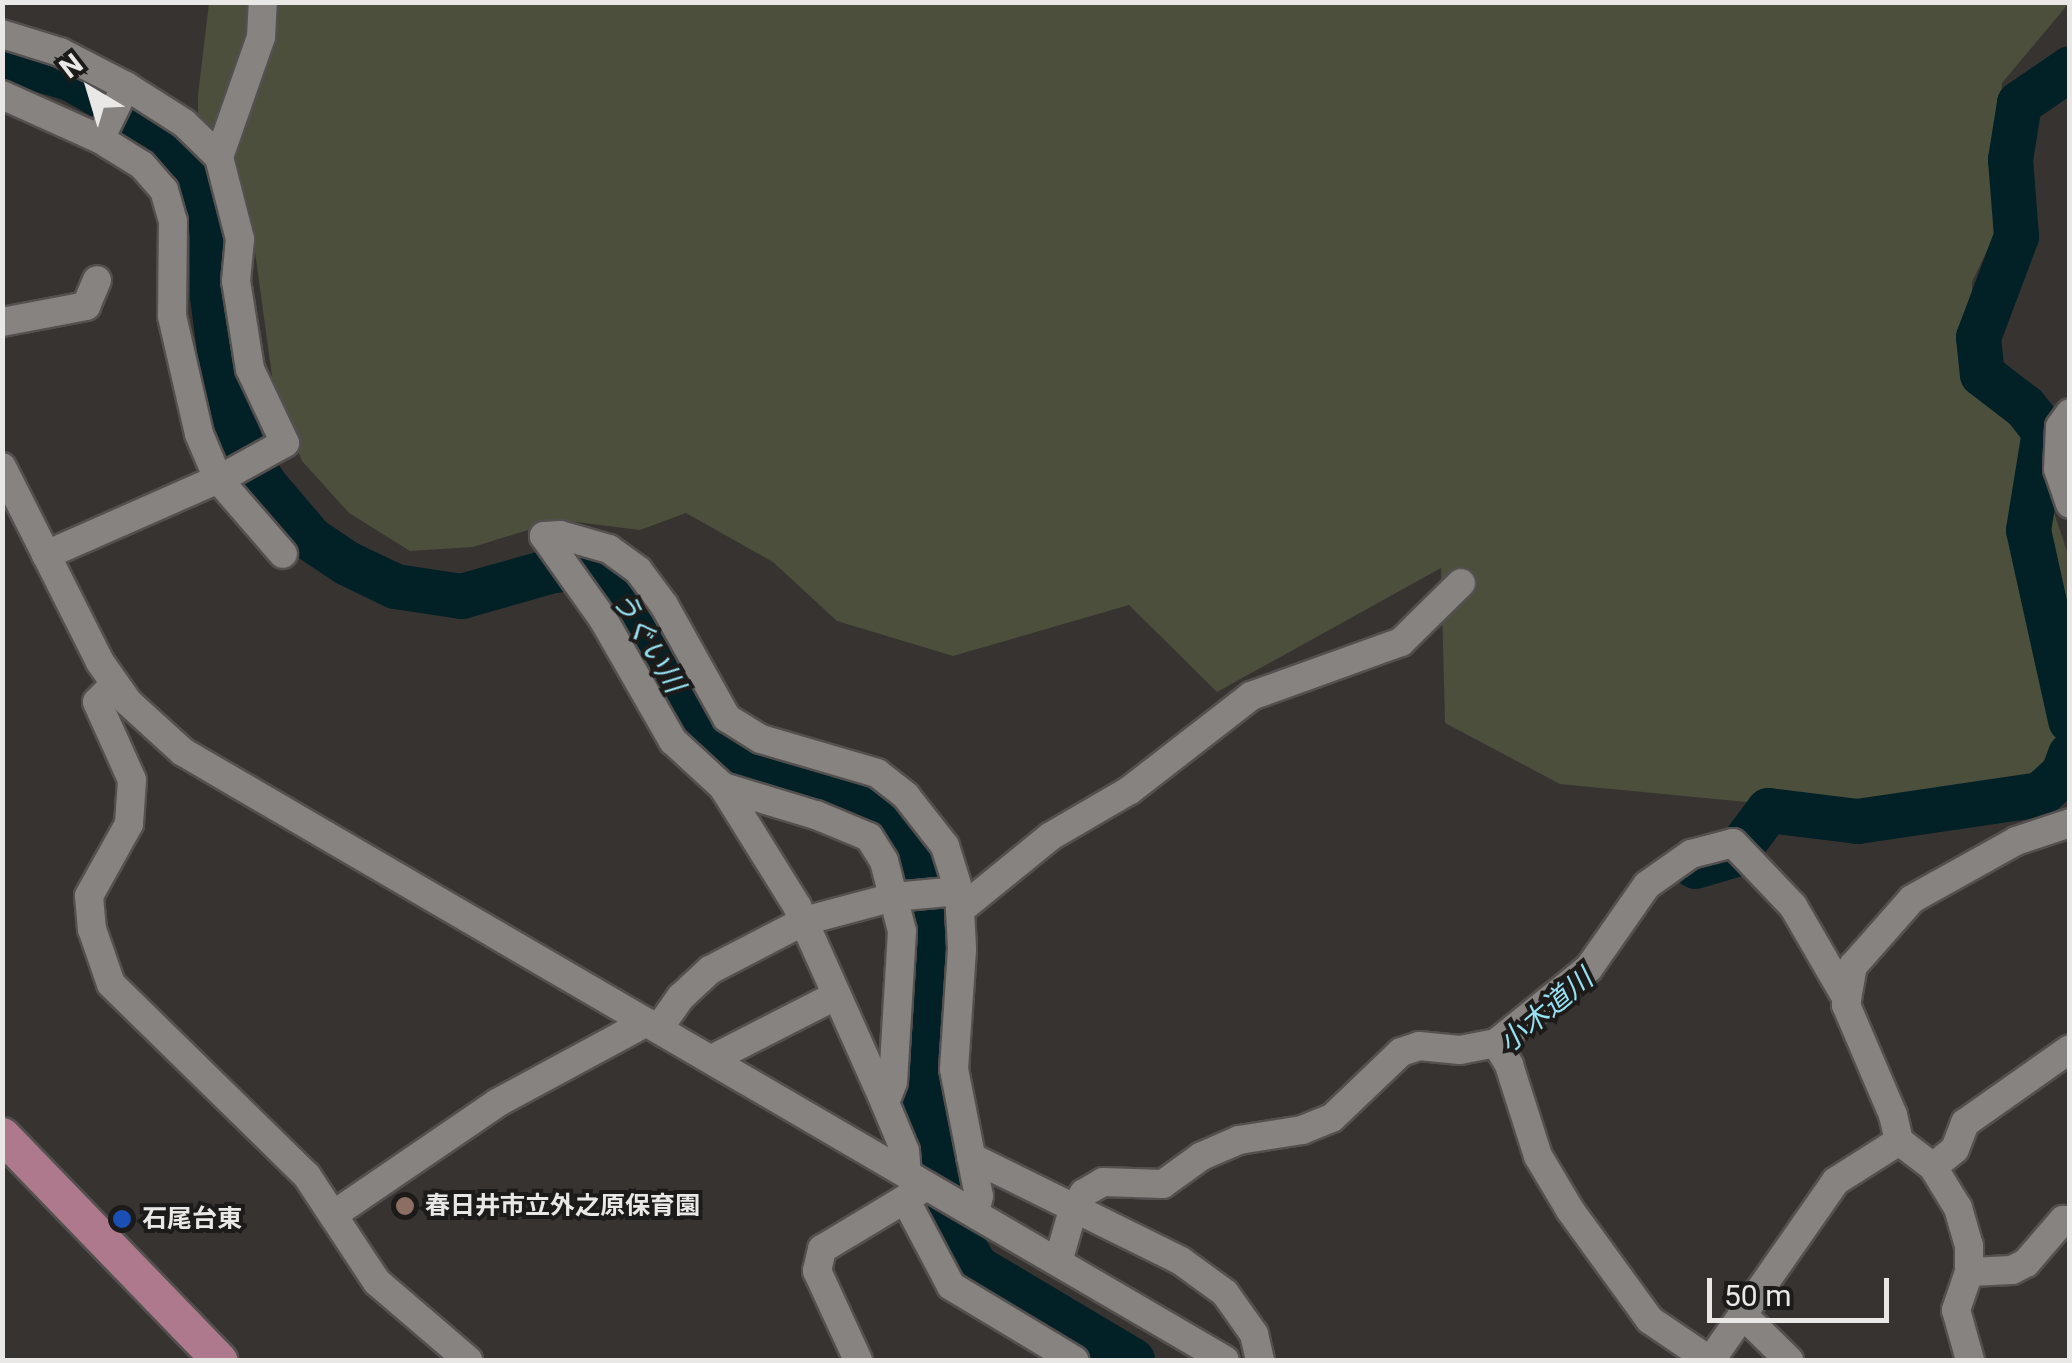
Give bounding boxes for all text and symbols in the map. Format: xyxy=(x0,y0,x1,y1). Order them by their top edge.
north arrow xyxy=(40,40,140,140)
text: N xyxy=(53,47,89,85)
water label: うぐい川 xyxy=(605,585,691,699)
water label: 小木道川 xyxy=(1492,962,1600,1060)
place label: 春日井市立外之原保育園 xyxy=(425,1191,700,1221)
marker: 春日井市立外之原保育園 xyxy=(394,1195,416,1217)
place label: 石尾台東 xyxy=(142,1204,242,1234)
marker: 石尾台東 xyxy=(111,1208,133,1230)
scale bar xyxy=(1712,1258,1894,1320)
text: 50 m xyxy=(1724,1278,1791,1313)

